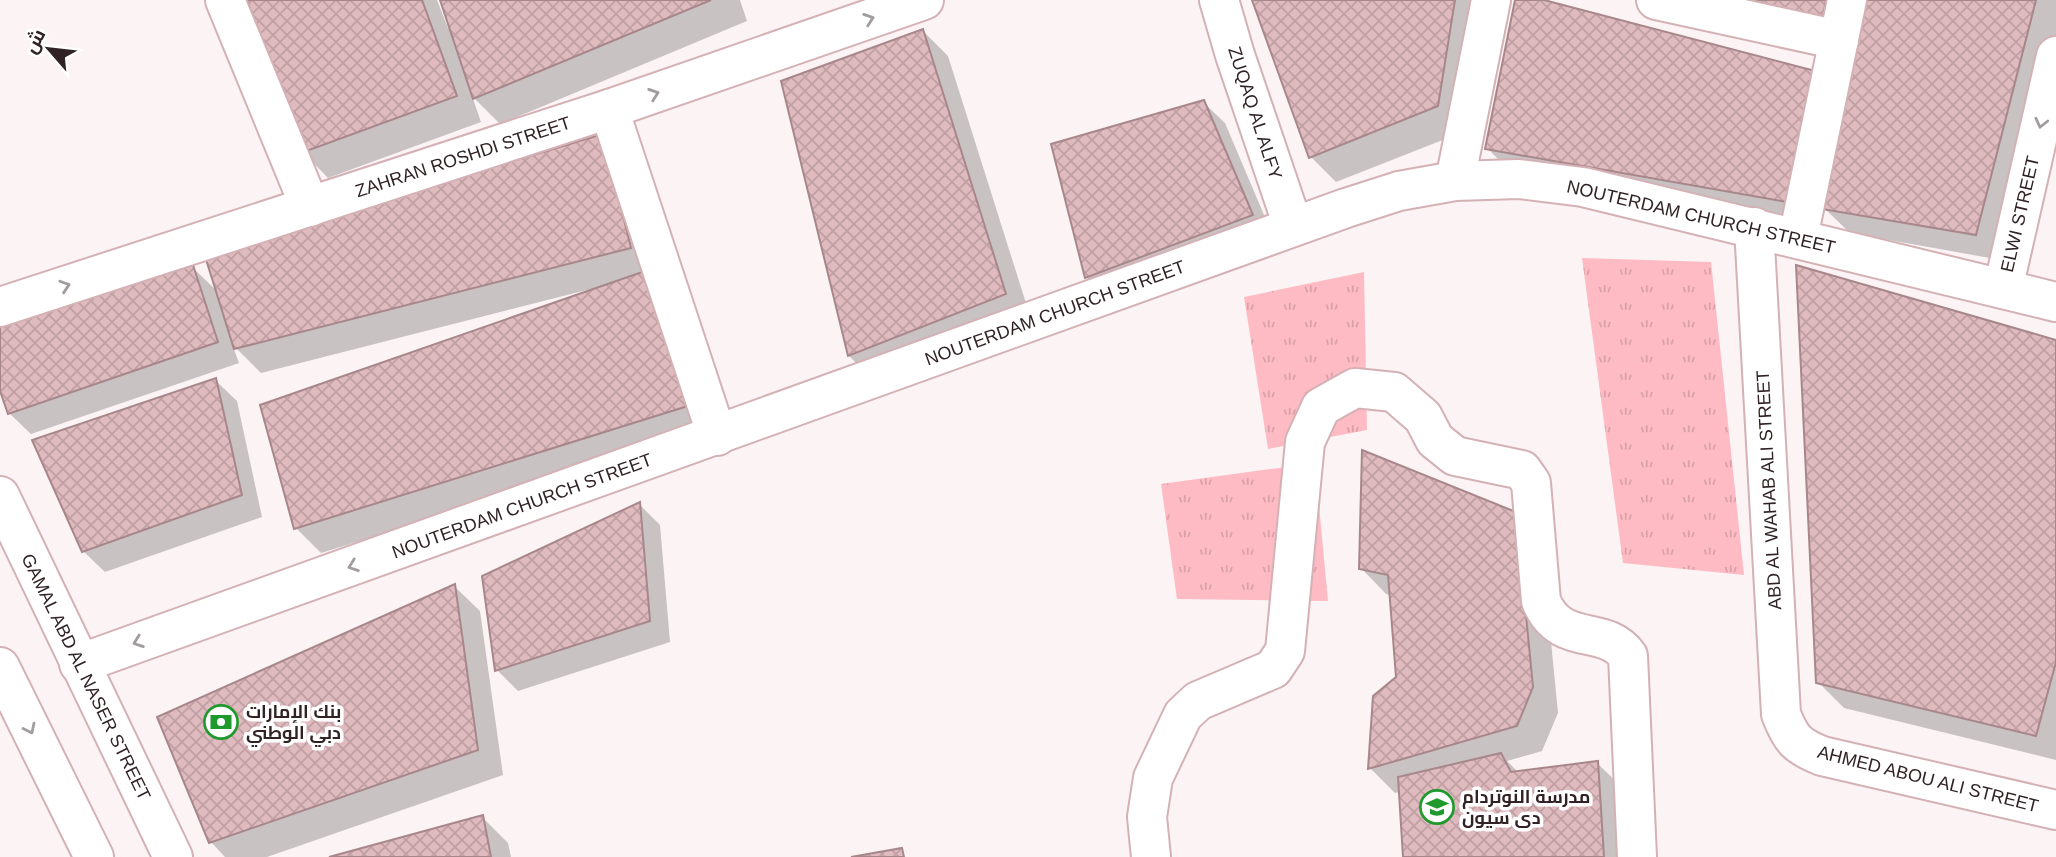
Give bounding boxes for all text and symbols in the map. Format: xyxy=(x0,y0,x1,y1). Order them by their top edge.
one-way arrow xyxy=(862,13,874,27)
north arrow xyxy=(14,14,84,84)
text: ش xyxy=(19,26,50,57)
street label: ZUQAQ AL ALFY xyxy=(1224,44,1286,182)
one-way arrow xyxy=(647,88,659,102)
street label: ZAHRAN ROSHDI STREET xyxy=(353,113,573,201)
one-way arrow xyxy=(2035,117,2049,129)
street label: ELWI STREET xyxy=(1997,154,2043,274)
street label: NOUTERDAM CHURCH STREET xyxy=(1565,176,1837,258)
street label: NOUTERDAM CHURCH STREET xyxy=(922,257,1188,369)
one-way arrow xyxy=(58,280,71,294)
street label: ABD AL WAHAB ALI STREET xyxy=(1753,370,1785,610)
street label: NOUTERDAM CHURCH STREET xyxy=(389,450,655,562)
street label: GAMAL ABD AL NASER STREET xyxy=(17,550,155,804)
one-way arrow xyxy=(347,558,359,572)
one-way arrow xyxy=(133,634,145,648)
place label: بنك الإمارات دبي الوطني xyxy=(246,702,341,748)
bank icon: بنك الإمارات دبي الوطني xyxy=(202,703,240,741)
one-way arrow xyxy=(22,722,36,734)
street label: AHMED ABOU ALI STREET xyxy=(1815,742,2041,816)
place label: مدرسة النوتردام دى سيون xyxy=(1462,787,1590,829)
school or university icon: مدرسة النوتردام دى سيون xyxy=(1418,788,1456,826)

